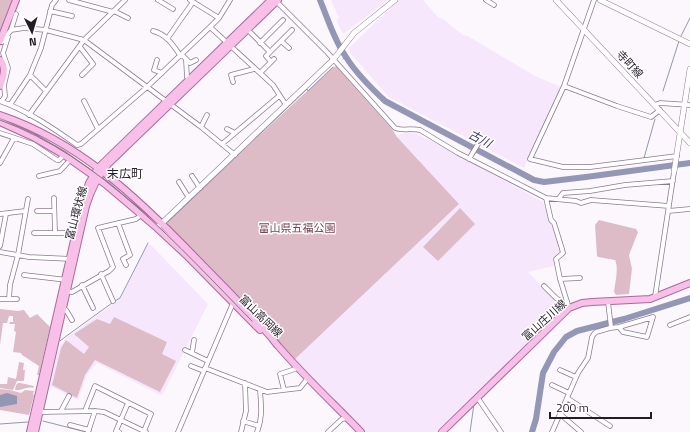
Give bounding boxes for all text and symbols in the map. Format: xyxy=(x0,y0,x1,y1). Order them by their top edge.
north arrow xyxy=(12,12,52,52)
text: N xyxy=(28,34,37,50)
street label: 寺町線 xyxy=(613,46,647,82)
water label: 古川 xyxy=(465,125,497,154)
district label: 末広町 xyxy=(107,164,143,183)
street label: 富山環状線 xyxy=(61,184,91,242)
park label: 富山県五福公園 xyxy=(259,220,336,236)
street label: 富山高岡線 xyxy=(236,291,286,341)
street label: 富山庄川線 xyxy=(518,296,570,344)
scale bar xyxy=(550,394,651,420)
text: 200 m xyxy=(556,398,589,417)

